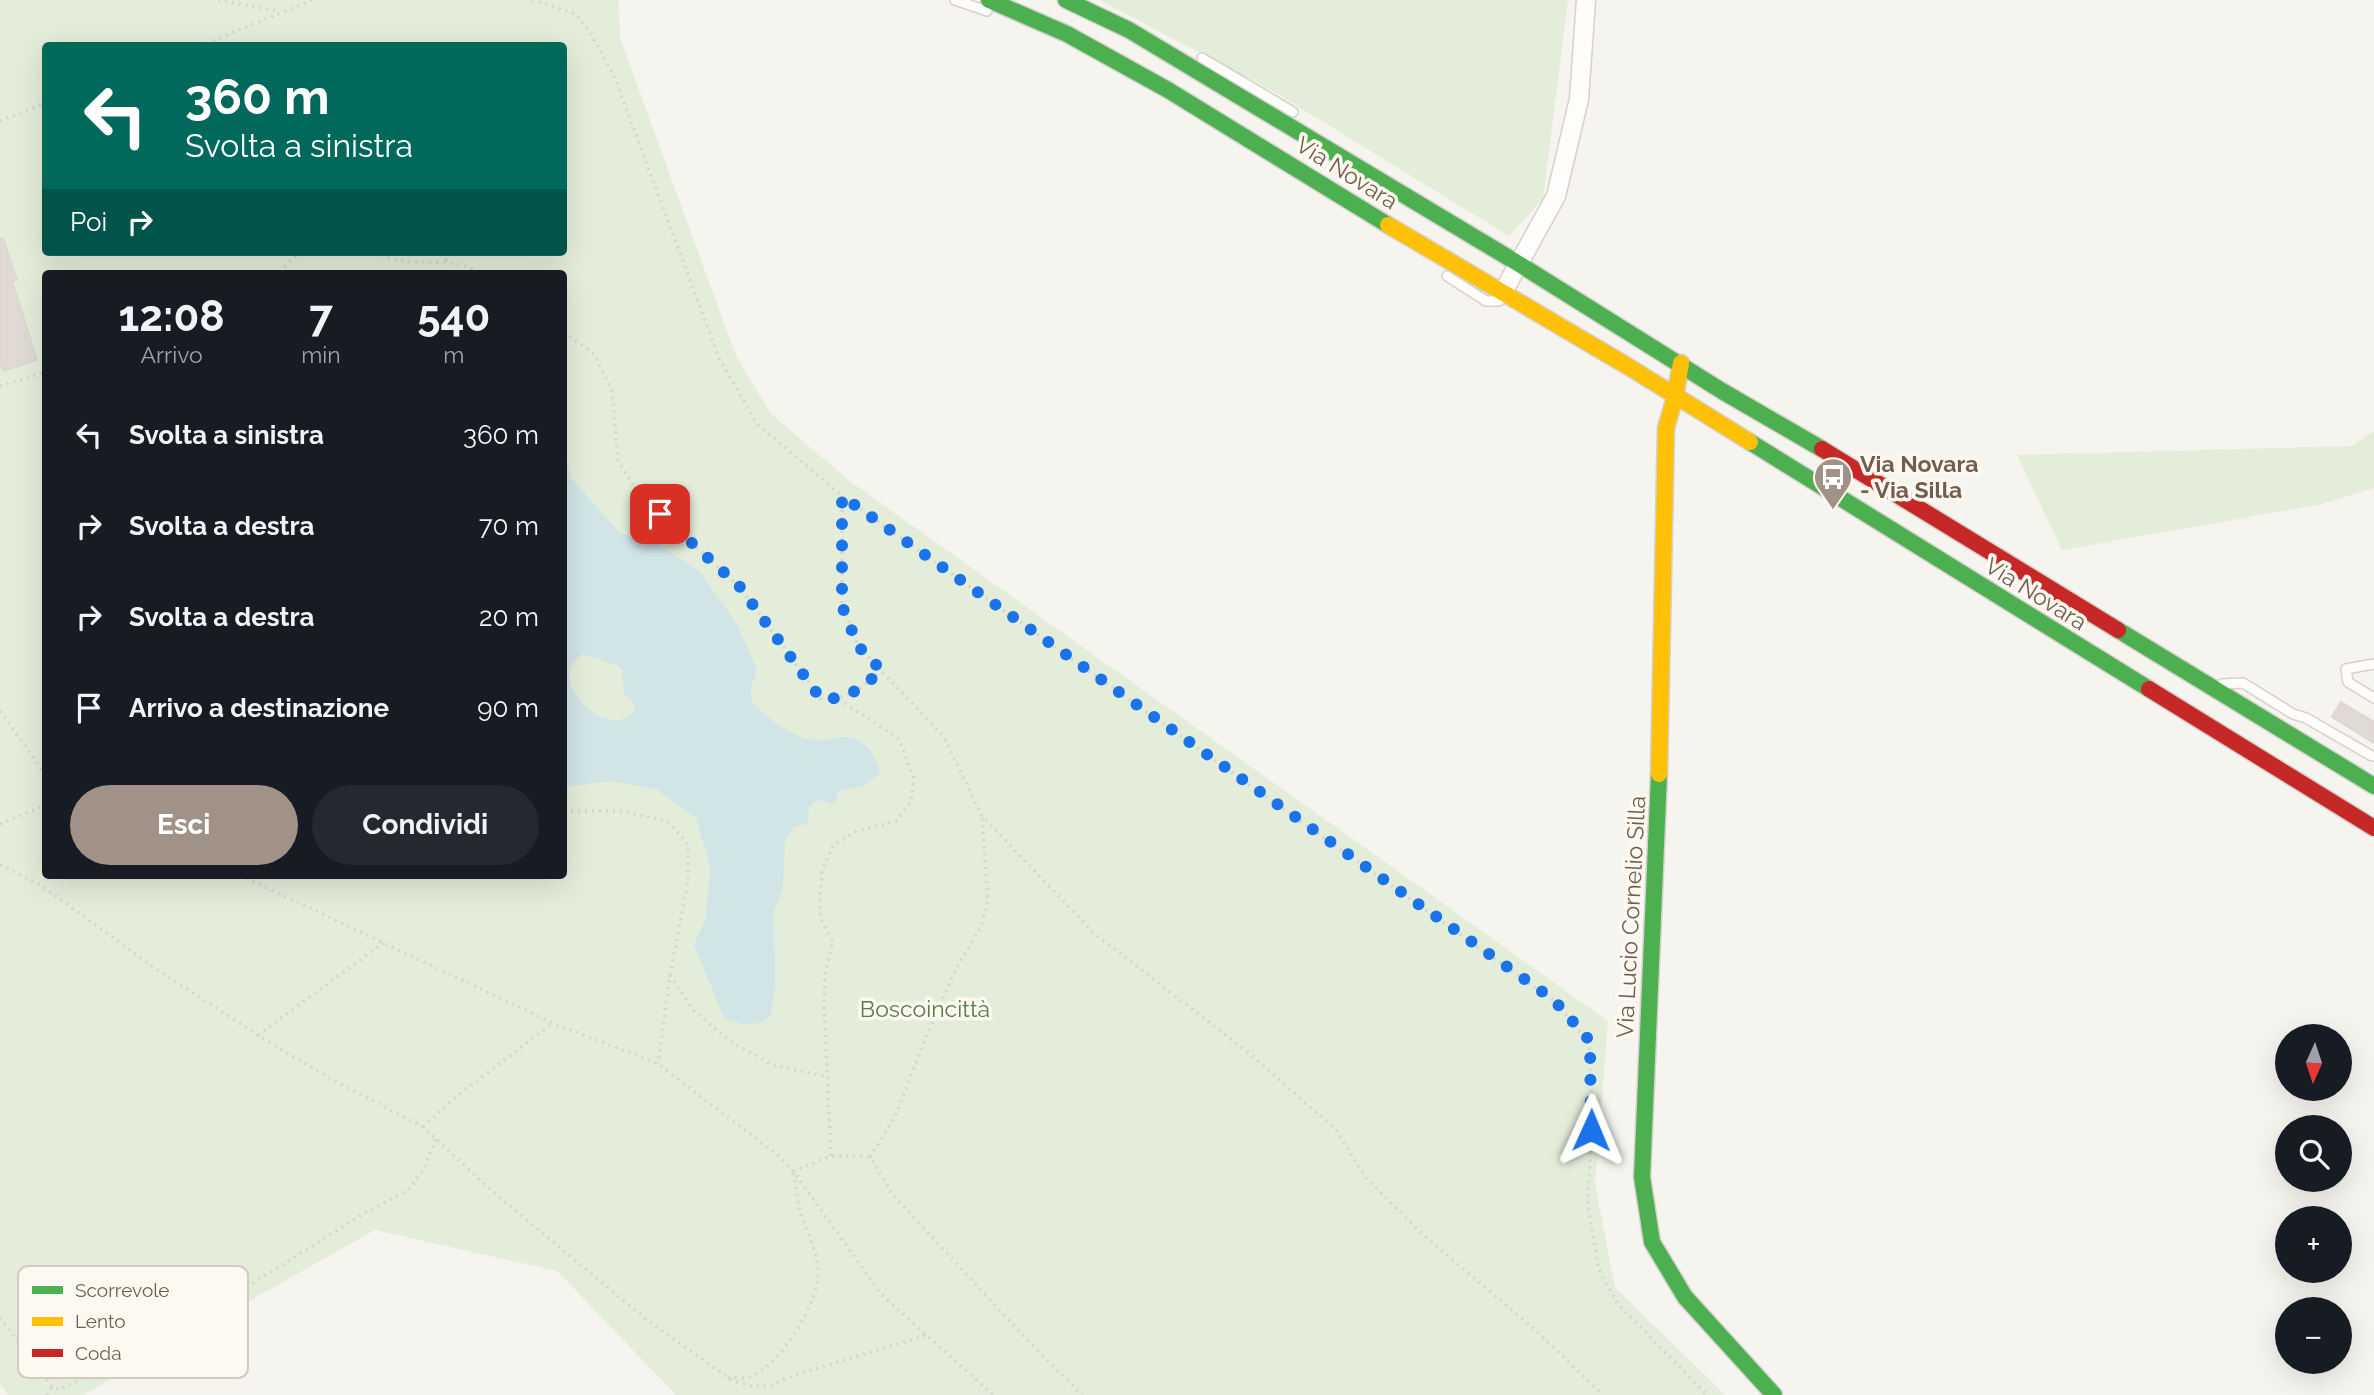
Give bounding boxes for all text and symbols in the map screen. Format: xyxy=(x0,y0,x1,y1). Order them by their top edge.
text: 360 m xyxy=(185,68,330,125)
icon: left xyxy=(70,70,161,161)
text: Svolta a sinistra xyxy=(185,127,413,164)
street label: Via Novara xyxy=(1291,131,1403,214)
icon: right xyxy=(121,203,159,241)
text: Poi xyxy=(70,207,107,237)
text: 12:08 xyxy=(119,292,225,341)
text: 7 xyxy=(309,292,333,341)
text: 540 xyxy=(417,292,490,341)
text: Arrivo xyxy=(140,341,203,368)
text: min xyxy=(301,341,341,368)
text: m xyxy=(443,341,464,368)
icon: left xyxy=(70,416,108,454)
text: Svolta a sinistra xyxy=(129,420,324,450)
text: 360 m xyxy=(463,420,539,450)
place label: Via Novara - Via Silla xyxy=(1860,450,1979,503)
bus stop icon: Via Novara - Via Silla xyxy=(1812,456,1854,511)
pin xyxy=(630,484,690,544)
icon: arrive xyxy=(641,495,679,533)
icon: right xyxy=(70,507,108,545)
text: Svolta a destra xyxy=(129,511,315,541)
text: 70 m xyxy=(479,511,539,541)
street label: Via Novara xyxy=(1980,552,2092,635)
icon: right xyxy=(70,598,108,636)
text: Svolta a destra xyxy=(129,602,315,632)
text: 20 m xyxy=(479,602,539,632)
icon: arrive xyxy=(70,689,108,727)
text: Arrivo a destinazione xyxy=(129,693,389,723)
text: 90 m xyxy=(477,693,539,723)
button: Esci xyxy=(70,785,298,865)
button: Condividi xyxy=(312,785,539,865)
street label: Via Lucio Cornelio Silla xyxy=(1611,795,1650,1039)
park label: Boscoincittà xyxy=(860,995,990,1022)
north arrow xyxy=(2275,1024,2352,1101)
map controls xyxy=(2275,1024,2352,1374)
position arrow xyxy=(1554,1093,1628,1167)
button: search xyxy=(2275,1115,2352,1192)
button: + xyxy=(2275,1206,2352,1283)
legend xyxy=(18,1266,248,1378)
text: Scorrevole xyxy=(75,1279,170,1301)
button: − xyxy=(2275,1297,2352,1374)
text: Lento xyxy=(75,1310,126,1332)
text: Coda xyxy=(75,1342,122,1364)

